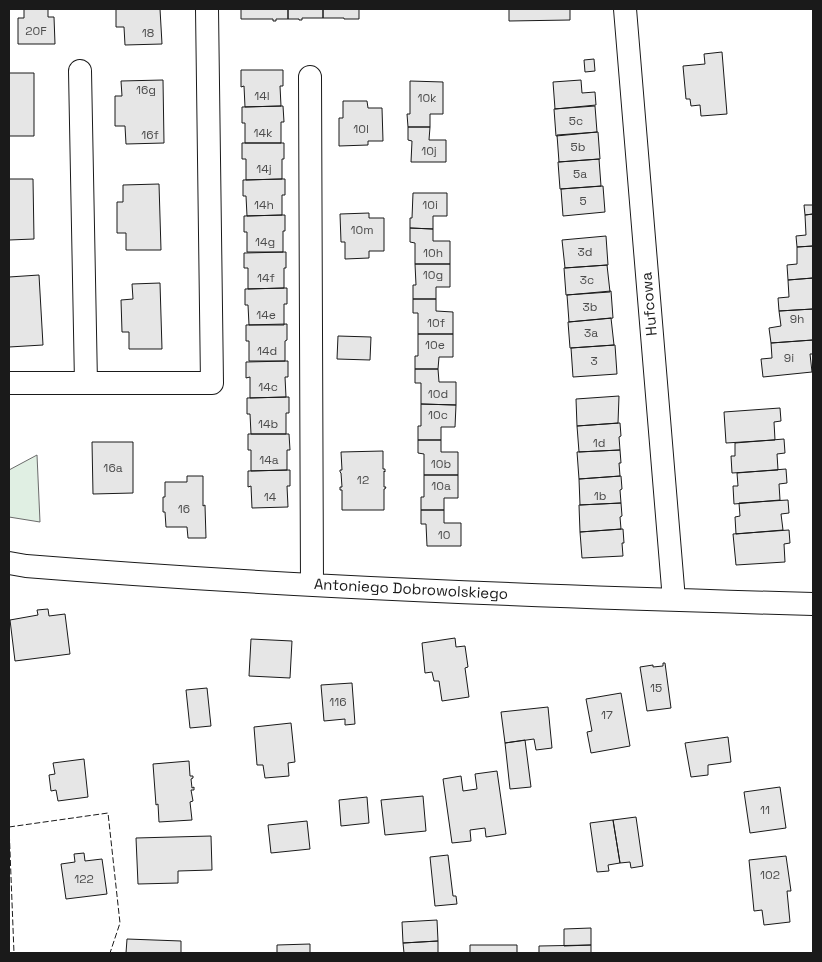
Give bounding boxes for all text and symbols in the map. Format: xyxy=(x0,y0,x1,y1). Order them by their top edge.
house number: 20F xyxy=(25,23,47,39)
house number: 18 xyxy=(142,25,154,41)
house number: 16g xyxy=(136,82,156,98)
house number: 14l xyxy=(254,88,270,104)
house number: 10k xyxy=(417,90,437,106)
house number: 5c xyxy=(569,113,583,129)
house number: 10l xyxy=(353,121,369,137)
house number: 14k xyxy=(254,125,273,141)
house number: 16f xyxy=(141,127,159,143)
house number: 5b xyxy=(571,139,586,155)
house number: 10j xyxy=(421,143,437,159)
house number: 14j xyxy=(256,161,272,177)
house number: 5a xyxy=(573,166,587,182)
house number: 5 xyxy=(579,193,587,209)
house number: 14h xyxy=(254,197,274,213)
house number: 10i xyxy=(422,197,438,213)
house number: 10m xyxy=(350,222,374,238)
house number: 14g xyxy=(255,234,275,250)
house number: 3d xyxy=(578,244,592,260)
house number: 10h xyxy=(423,245,443,261)
house number: 10g xyxy=(423,267,443,283)
house number: 14f xyxy=(257,270,275,286)
street label: Hufcowa xyxy=(636,271,661,337)
house number: 3c xyxy=(580,272,594,288)
house number: 3b xyxy=(583,299,598,315)
house number: 14e xyxy=(256,307,276,323)
house number: 9h xyxy=(790,311,804,327)
house number: 10f xyxy=(427,315,445,331)
house number: 3a xyxy=(584,325,598,341)
house number: 10e xyxy=(425,337,445,353)
house number: 14d xyxy=(257,343,277,359)
house number: 9i xyxy=(784,350,794,366)
house number: 3 xyxy=(590,353,598,369)
house number: 14c xyxy=(258,379,278,395)
house number: 10d xyxy=(428,386,448,402)
house number: 10c xyxy=(428,407,448,423)
house number: 14b xyxy=(258,416,278,432)
house number: 1d xyxy=(593,435,605,451)
house number: 14a xyxy=(259,452,279,468)
house number: 10b xyxy=(431,456,451,472)
house number: 16a xyxy=(103,460,123,476)
house number: 12 xyxy=(357,472,369,488)
house number: 10a xyxy=(431,478,451,494)
house number: 1b xyxy=(594,488,607,504)
house number: 14 xyxy=(264,489,277,505)
house number: 16 xyxy=(178,501,190,517)
house number: 10 xyxy=(438,527,450,543)
street label: Antoniego Dobrowolskiego xyxy=(313,574,509,603)
house number: 15 xyxy=(650,680,662,696)
house number: 116 xyxy=(329,694,347,710)
house number: 17 xyxy=(601,707,613,723)
house number: 11 xyxy=(760,802,770,818)
house number: 102 xyxy=(760,867,780,883)
house number: 122 xyxy=(74,871,94,887)

